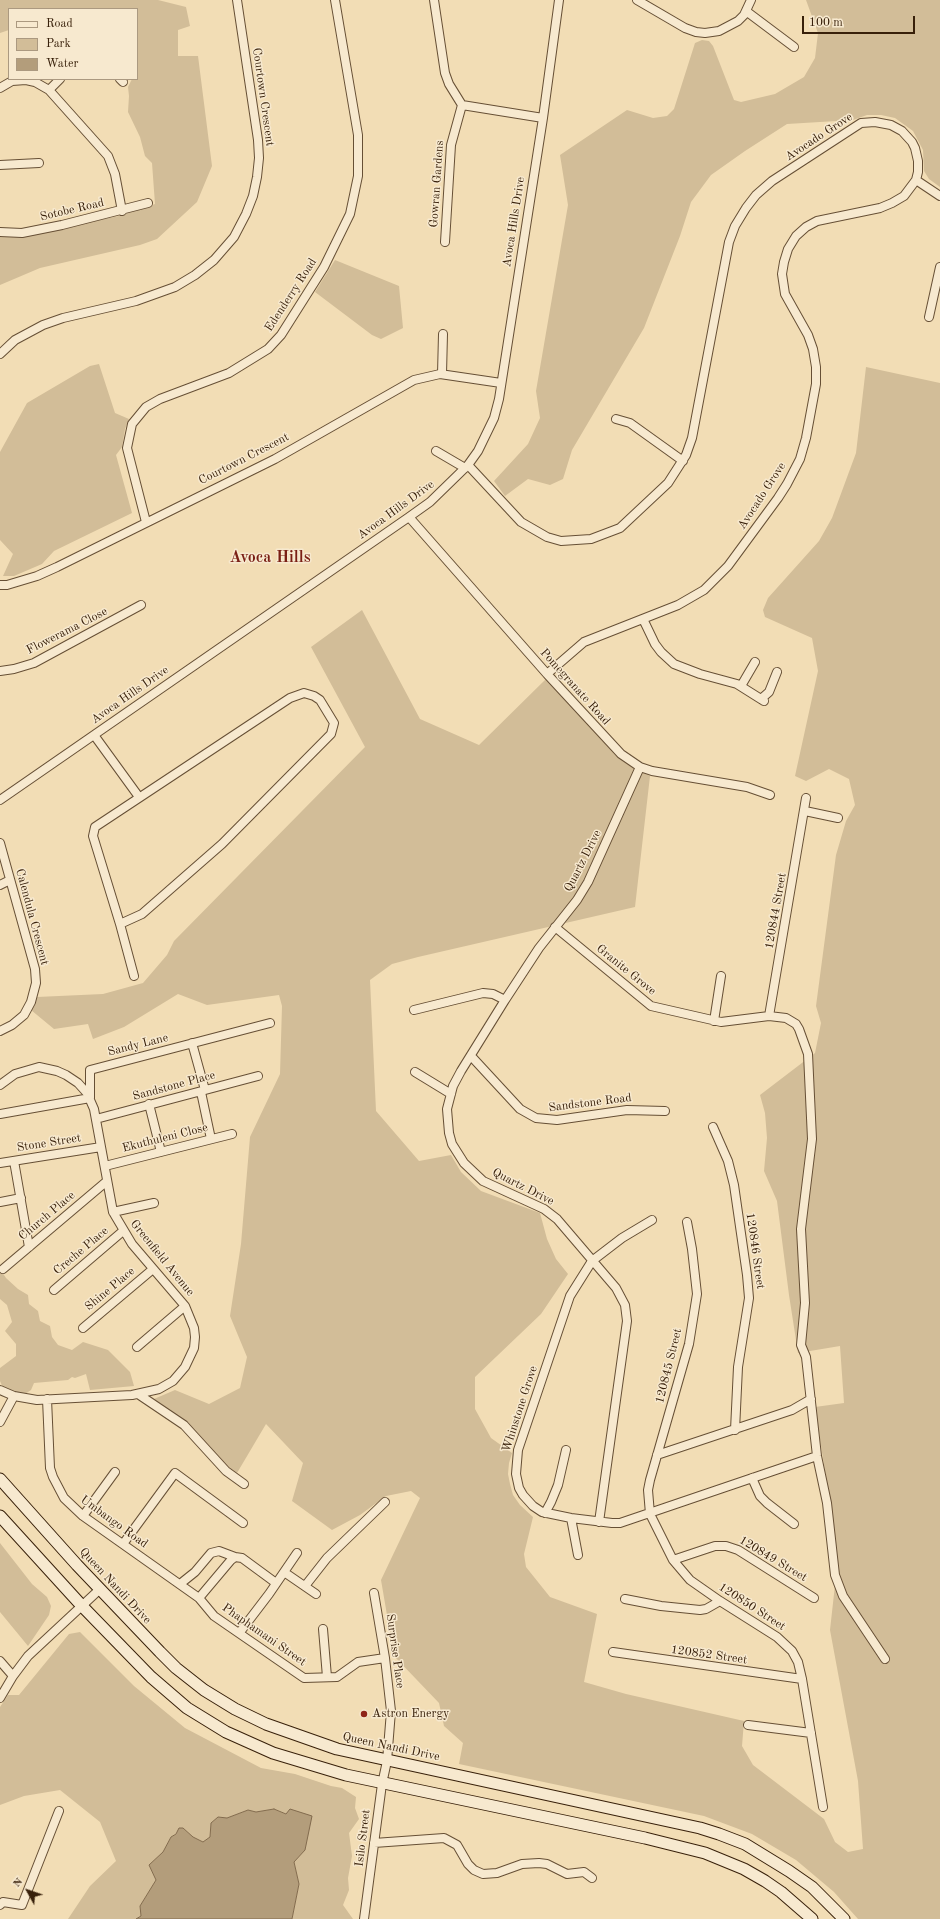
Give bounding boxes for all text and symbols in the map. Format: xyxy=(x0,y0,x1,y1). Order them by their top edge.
legend xyxy=(8,8,138,80)
scale bar xyxy=(804,8,917,34)
text: 100 m xyxy=(809,17,843,29)
text: Road xyxy=(46,18,73,30)
text: Park xyxy=(46,38,71,50)
street label: Courtown Crescent xyxy=(249,47,277,147)
text: Water xyxy=(46,58,78,70)
street label: Avocado Grove xyxy=(783,110,855,164)
street label: Gowran Gardens xyxy=(427,140,447,228)
street label: Avoca Hills Drive xyxy=(500,176,528,268)
street label: Sotobe Road xyxy=(39,196,105,224)
street label: Edenderry Road xyxy=(262,256,320,334)
street label: Courtown Crescent xyxy=(196,430,292,488)
street label: Avocado Grove xyxy=(735,460,789,532)
street label: Avoca Hills Drive xyxy=(355,477,437,543)
district label: Avoca Hills xyxy=(229,548,311,568)
street label: Flowerama Close xyxy=(24,604,110,658)
street label: Pomegranate Road xyxy=(537,646,613,728)
street label: Avoca Hills Drive xyxy=(89,663,171,727)
street label: Quartz Drive xyxy=(561,828,605,894)
street label: Calendula Crescent xyxy=(12,867,52,967)
street label: 120844 Street xyxy=(762,872,790,950)
street label: Granite Grove xyxy=(593,942,659,998)
street label: Sandy Lane xyxy=(106,1031,170,1059)
street label: Sandstone Place xyxy=(131,1068,217,1104)
street label: Sandstone Road xyxy=(548,1091,632,1115)
street label: Ekuthuleni Close xyxy=(121,1120,209,1156)
street label: Stone Street xyxy=(16,1131,82,1155)
street label: Quartz Drive xyxy=(490,1165,556,1209)
street label: Church Place xyxy=(16,1188,78,1244)
street label: 120846 Street xyxy=(743,1212,767,1290)
street label: Greenfield Avenue xyxy=(127,1217,197,1299)
street label: Creche Place xyxy=(51,1224,111,1278)
street label: Shine Place xyxy=(82,1264,138,1314)
street label: 120845 Street xyxy=(653,1327,685,1405)
street label: Whinstone Grove xyxy=(499,1364,541,1454)
street label: Umbango Road xyxy=(77,1493,151,1551)
street label: 120849 Street xyxy=(736,1533,810,1585)
street label: Queen Nandi Drive xyxy=(76,1545,154,1627)
street label: 120850 Street xyxy=(716,1580,788,1634)
street label: Phaphamani Street xyxy=(219,1601,309,1669)
street label: Surprise Place xyxy=(383,1613,407,1689)
street label: 120852 Street xyxy=(670,1643,748,1667)
place label: Astron Energy xyxy=(372,1707,449,1721)
marker: Astron Energy xyxy=(359,1709,369,1719)
street label: Queen Nandi Drive xyxy=(341,1730,441,1764)
street label: Isilo Street xyxy=(352,1809,374,1867)
north arrow xyxy=(8,1871,48,1911)
text: N xyxy=(12,1876,25,1890)

